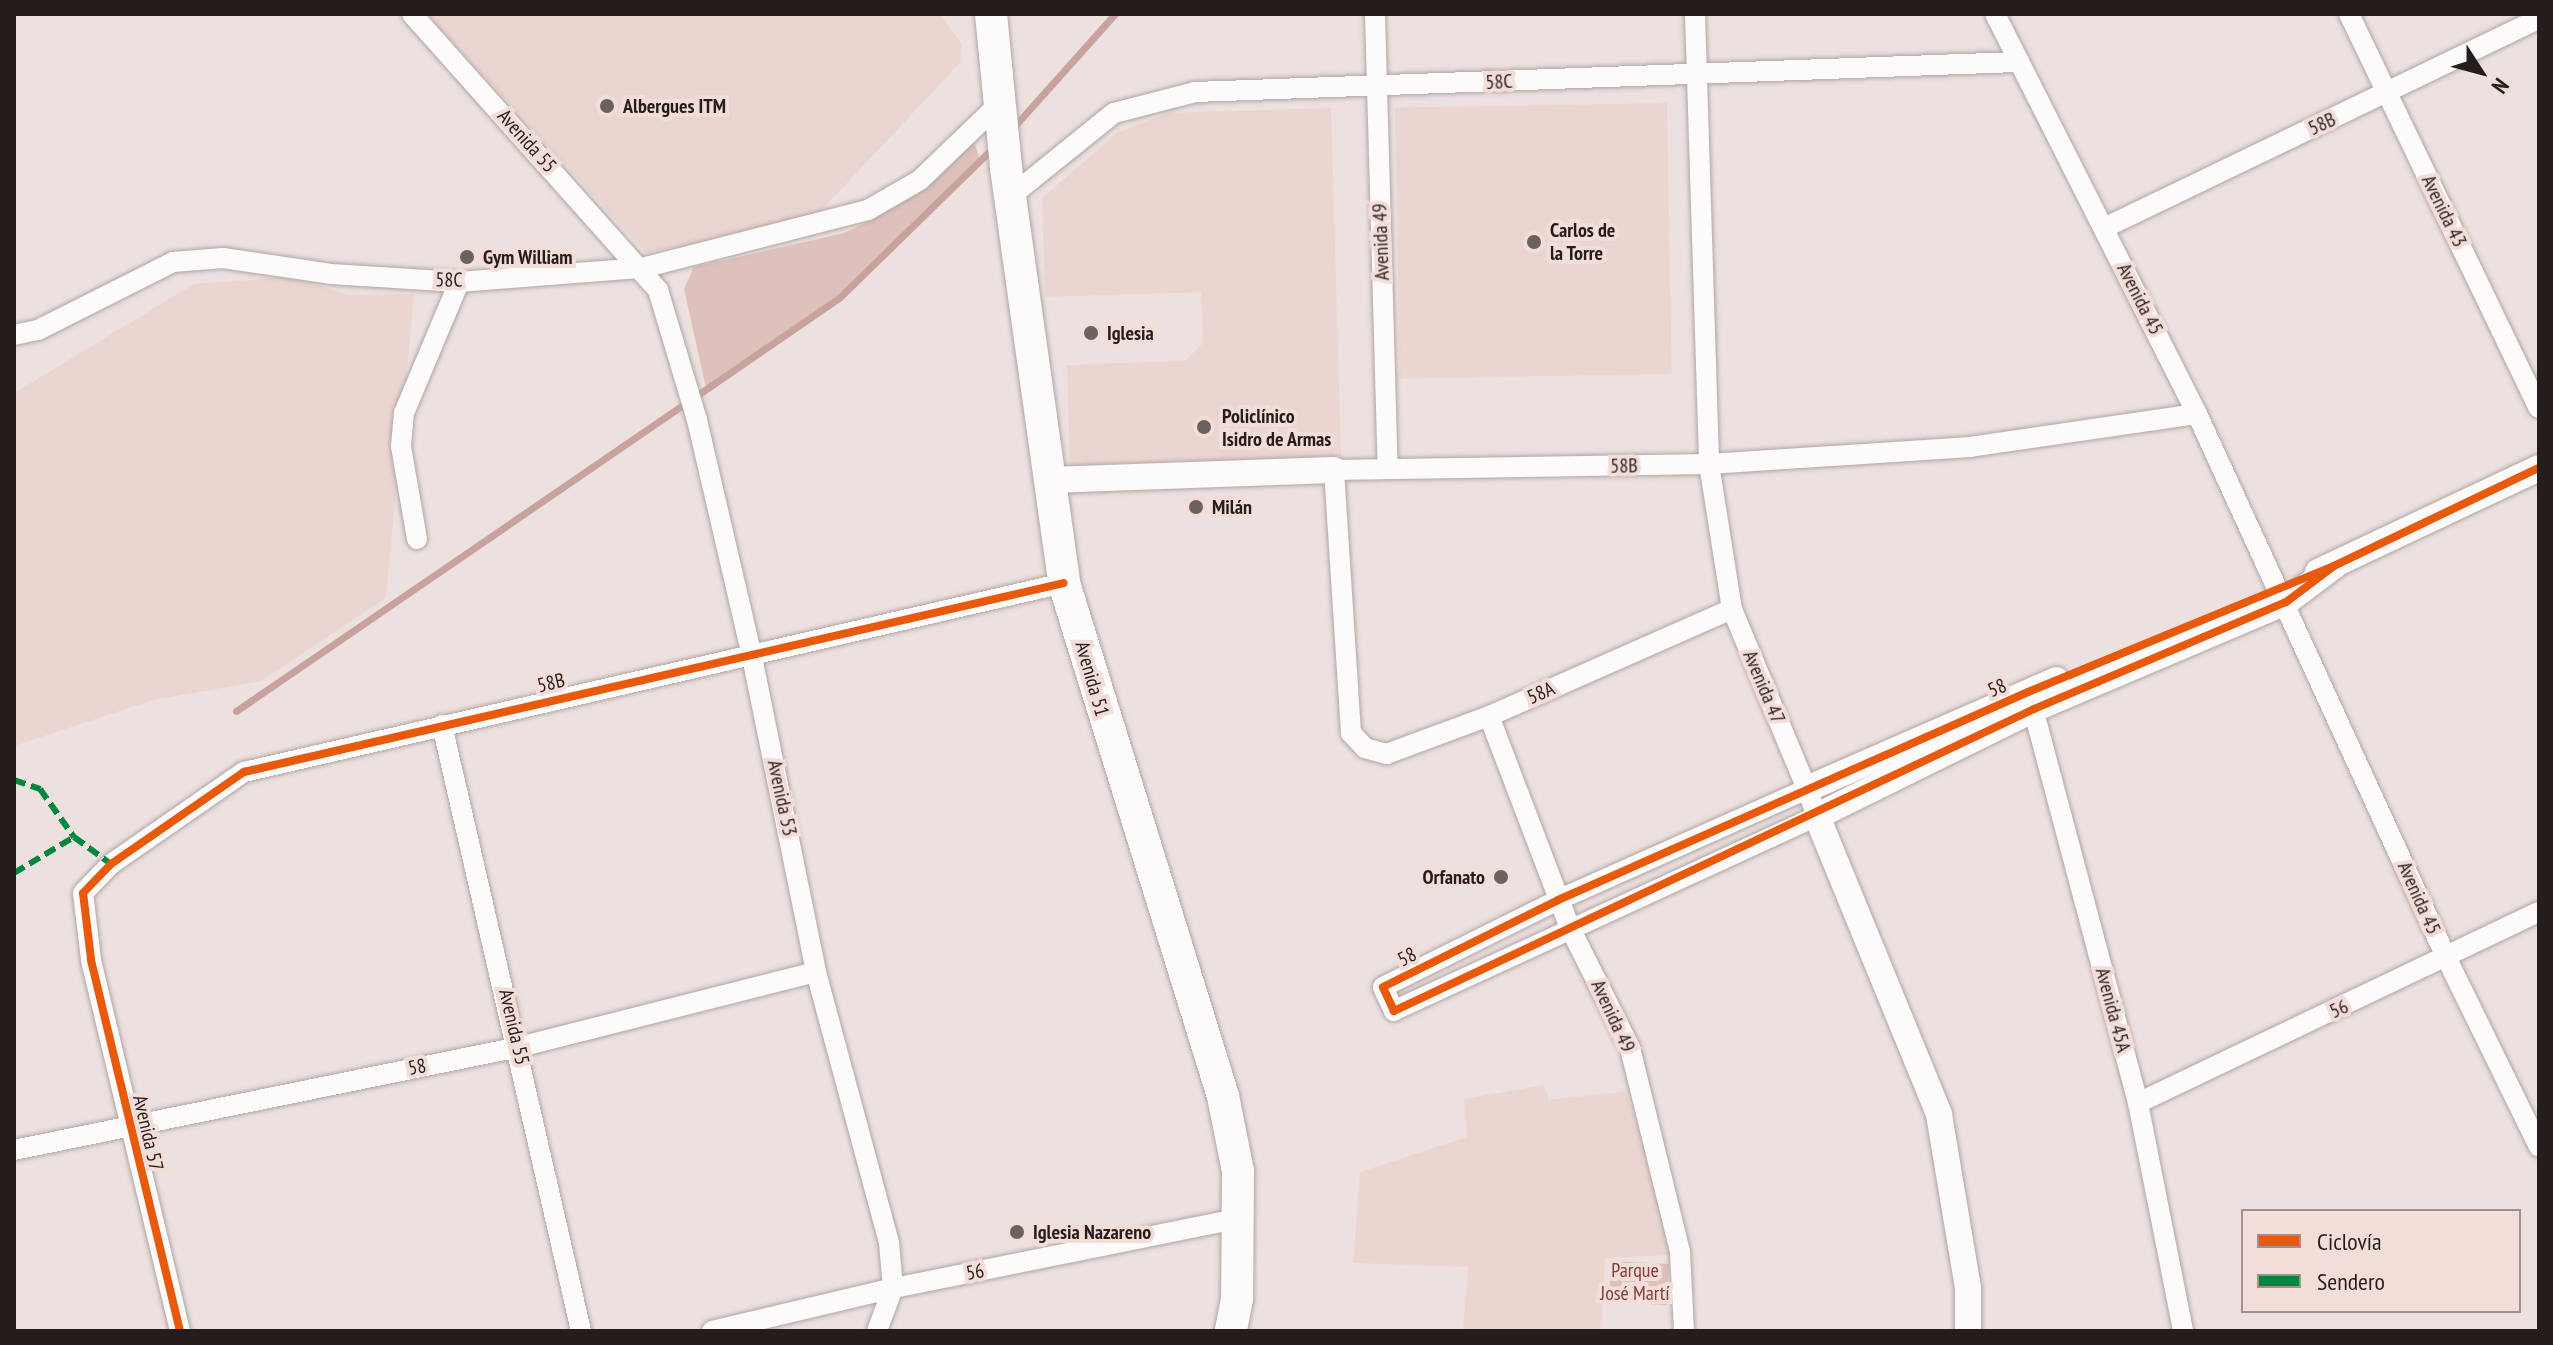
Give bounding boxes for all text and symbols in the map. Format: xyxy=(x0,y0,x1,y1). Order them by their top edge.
north arrow xyxy=(2441,32,2521,112)
street label: 58C xyxy=(1485,69,1513,95)
text: N xyxy=(2486,73,2515,99)
place label: Albergues ITM xyxy=(623,94,726,118)
marker: Albergues ITM xyxy=(598,97,616,115)
street label: Avenida 55 xyxy=(492,104,562,178)
street label: 58B xyxy=(2305,107,2339,141)
street label: Avenida 43 xyxy=(2416,171,2472,251)
street label: Avenida 49 xyxy=(1368,203,1394,281)
place label: Carlos de la Torre xyxy=(1550,218,1615,265)
marker: Carlos de la Torre xyxy=(1525,233,1543,251)
place label: Gym William xyxy=(483,245,573,269)
marker: Gym William xyxy=(458,248,476,266)
street label: Avenida 45 xyxy=(2112,259,2168,339)
street label: 58C xyxy=(435,268,463,292)
place label: Iglesia xyxy=(1107,321,1154,345)
marker: Iglesia xyxy=(1082,324,1100,342)
place label: Policlínico Isidro de Armas xyxy=(1222,404,1332,451)
marker: Policlínico Isidro de Armas xyxy=(1193,416,1215,438)
street label: 58B xyxy=(1610,454,1638,478)
place label: Milán xyxy=(1212,495,1252,519)
marker: Milán xyxy=(1187,498,1205,516)
street label: Avenida 51 xyxy=(1070,639,1114,719)
street label: Avenida 47 xyxy=(1738,647,1790,727)
street label: 58B xyxy=(535,668,567,698)
street label: 58 xyxy=(1984,673,2010,703)
street label: 58A xyxy=(1524,676,1558,710)
street label: Avenida 53 xyxy=(762,758,802,838)
street label: Avenida 45 xyxy=(2392,858,2446,938)
place label: Orfanato xyxy=(1423,865,1485,889)
marker: Orfanato xyxy=(1492,868,1510,886)
street label: 58 xyxy=(1394,942,1420,972)
street label: Avenida 45A xyxy=(2090,965,2136,1055)
street label: Avenida 49 xyxy=(1586,976,1640,1056)
street label: Avenida 55 xyxy=(494,987,534,1067)
street label: 56 xyxy=(2326,994,2352,1024)
street label: 58 xyxy=(406,1054,428,1080)
street label: Avenida 57 xyxy=(128,1093,168,1173)
legend xyxy=(2241,1209,2521,1313)
place label: Iglesia Nazareno xyxy=(1033,1220,1151,1244)
marker: Iglesia Nazareno xyxy=(1008,1223,1026,1241)
text: Ciclovía xyxy=(2317,1226,2382,1257)
street label: 56 xyxy=(964,1259,986,1285)
park label: Parque José Martí xyxy=(1600,1259,1670,1306)
text: Sendero xyxy=(2317,1266,2385,1297)

